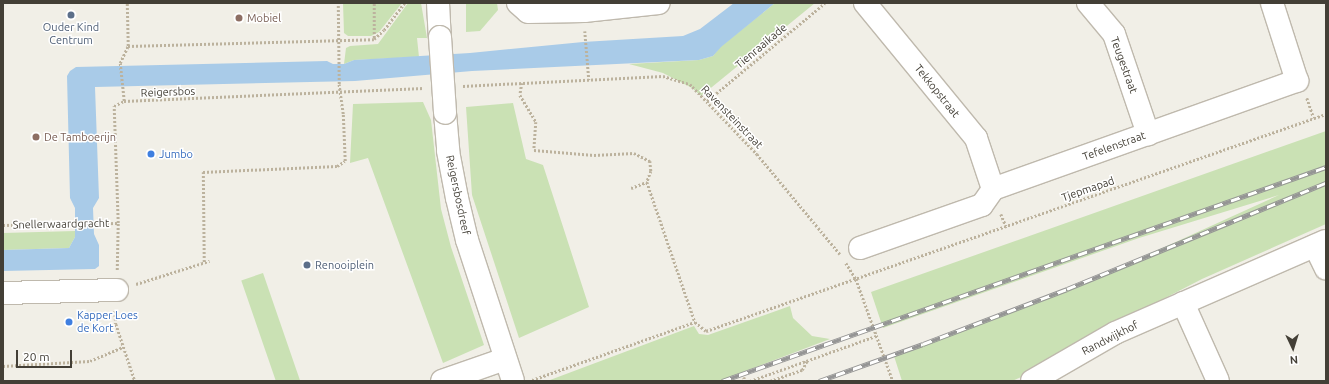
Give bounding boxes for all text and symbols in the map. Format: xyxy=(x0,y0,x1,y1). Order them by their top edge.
marker: Ouder Kind Centrum xyxy=(66,10,76,20)
place label: Mobiel xyxy=(247,11,281,25)
marker: Mobiel xyxy=(234,13,244,23)
place label: Ouder Kind Centrum xyxy=(43,21,99,47)
street label: Tienraaikade xyxy=(733,21,789,71)
street label: Teugestraat xyxy=(1108,35,1140,95)
street label: Tekkopstraat xyxy=(912,62,962,120)
street label: Ravensteinstraat xyxy=(698,83,766,151)
street label: Reigersbos xyxy=(141,84,195,100)
street label: Tefelenstraat xyxy=(1081,129,1147,163)
place label: De Tamboerijn xyxy=(44,130,116,144)
marker: De Tamboerijn xyxy=(31,132,41,142)
place label: Jumbo xyxy=(159,147,193,161)
marker: Jumbo xyxy=(146,149,156,159)
street label: Reigersbosdreef xyxy=(443,154,473,236)
street label: Tjepmapad xyxy=(1060,174,1116,204)
street label: Snellerwaardgracht xyxy=(13,217,109,231)
place label: Renooiplein xyxy=(315,258,374,272)
marker: Renooiplein xyxy=(302,260,312,270)
place label: Kapper Loes de Kort xyxy=(77,309,138,335)
marker: Kapper Loes de Kort xyxy=(64,317,74,327)
street label: Randwijkhof xyxy=(1080,318,1140,358)
north arrow xyxy=(1273,328,1313,368)
scale bar xyxy=(18,342,74,368)
text: 20 m xyxy=(23,350,50,363)
text: N xyxy=(1289,354,1298,366)

